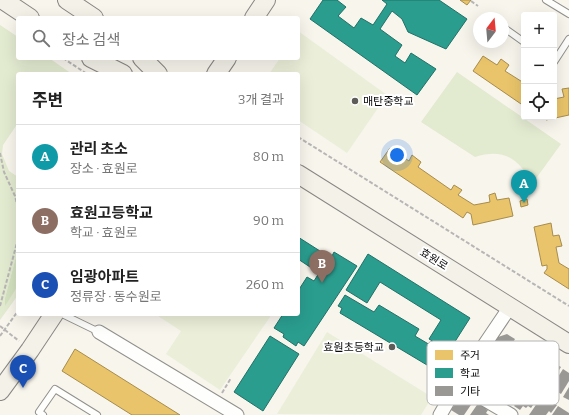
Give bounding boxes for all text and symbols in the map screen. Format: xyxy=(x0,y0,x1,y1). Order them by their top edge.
north arrow xyxy=(473,12,509,48)
map controls xyxy=(521,12,557,120)
button: + xyxy=(521,12,557,48)
search box xyxy=(16,16,300,60)
icon: search xyxy=(30,27,52,49)
text: 장소 검색 xyxy=(62,31,120,49)
button: − xyxy=(521,48,557,84)
button: locate xyxy=(521,84,557,120)
text: 주변 xyxy=(32,90,63,111)
text: 3개 결과 xyxy=(238,92,284,107)
place label: 매탄중학교 xyxy=(363,95,414,108)
marker: 매탄중학교 xyxy=(350,96,360,106)
text: 관리 초소 xyxy=(70,140,128,158)
your location xyxy=(387,145,407,165)
text: A xyxy=(40,149,50,164)
text: 80 m xyxy=(253,149,284,164)
text: 장소 · 효원로 xyxy=(70,161,138,176)
pin: A xyxy=(511,170,537,203)
text: 효원고등학교 xyxy=(70,204,153,222)
text: B xyxy=(41,213,49,228)
text: 90 m xyxy=(253,213,284,228)
text: 학교 · 효원로 xyxy=(70,225,138,240)
street label: 효원로 xyxy=(417,246,450,273)
pin: B xyxy=(309,250,335,283)
text: 임광아파트 xyxy=(70,268,139,286)
text: C xyxy=(41,277,49,292)
text: 260 m xyxy=(246,277,284,292)
text: 정류장 · 동수원로 xyxy=(70,289,162,304)
place label: 효원초등학교 xyxy=(323,341,384,354)
legend xyxy=(427,341,559,405)
marker: 효원초등학교 xyxy=(387,342,397,352)
text: 주거 xyxy=(460,349,480,362)
pin: C xyxy=(10,355,36,388)
text: 학교 xyxy=(460,367,480,380)
text: 기타 xyxy=(460,385,480,398)

